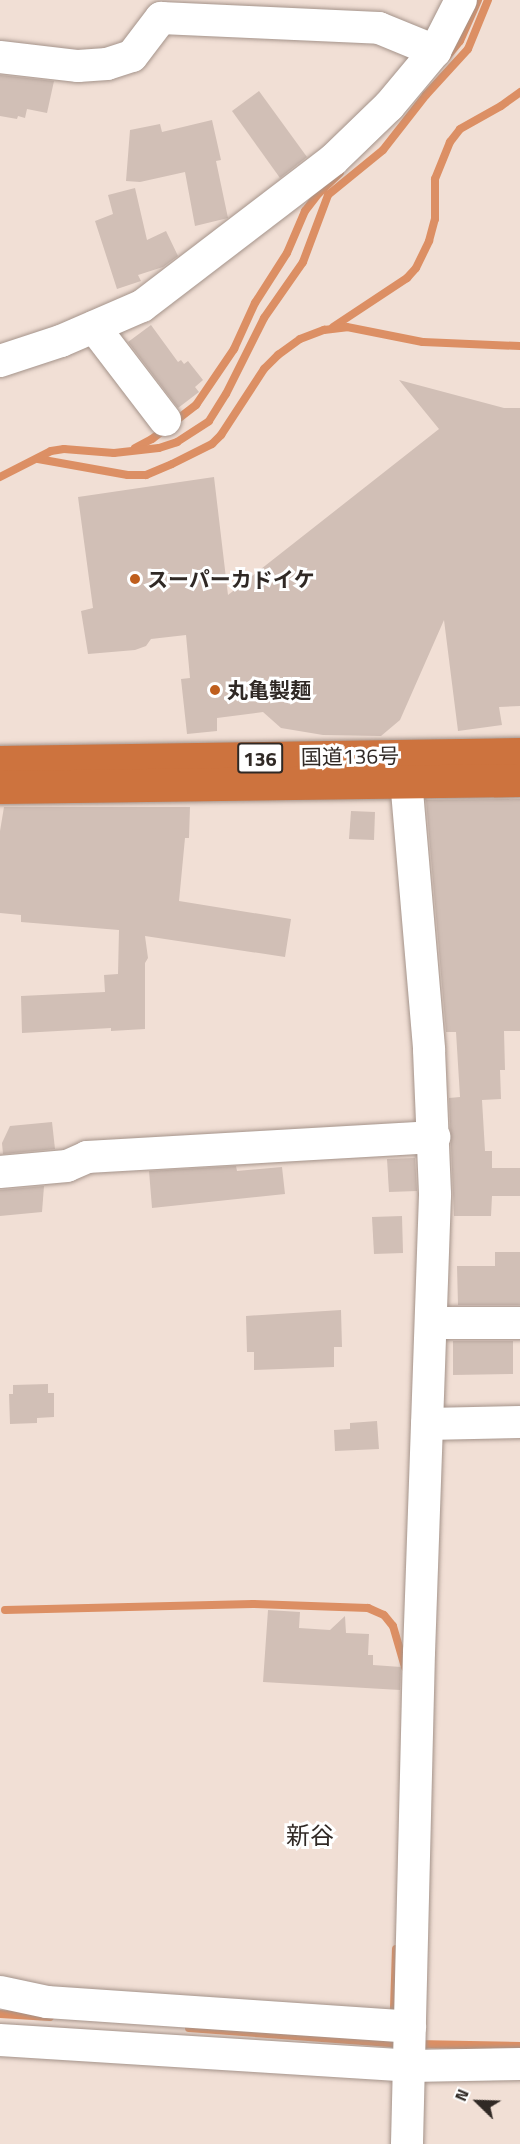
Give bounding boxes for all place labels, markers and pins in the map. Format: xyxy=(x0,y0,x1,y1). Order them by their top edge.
place label: スーパーカドイケ xyxy=(147,566,315,592)
marker: スーパーカドイケ xyxy=(128,572,142,586)
place label: 丸亀製麺 xyxy=(227,677,311,703)
marker: 丸亀製麺 xyxy=(208,683,222,697)

